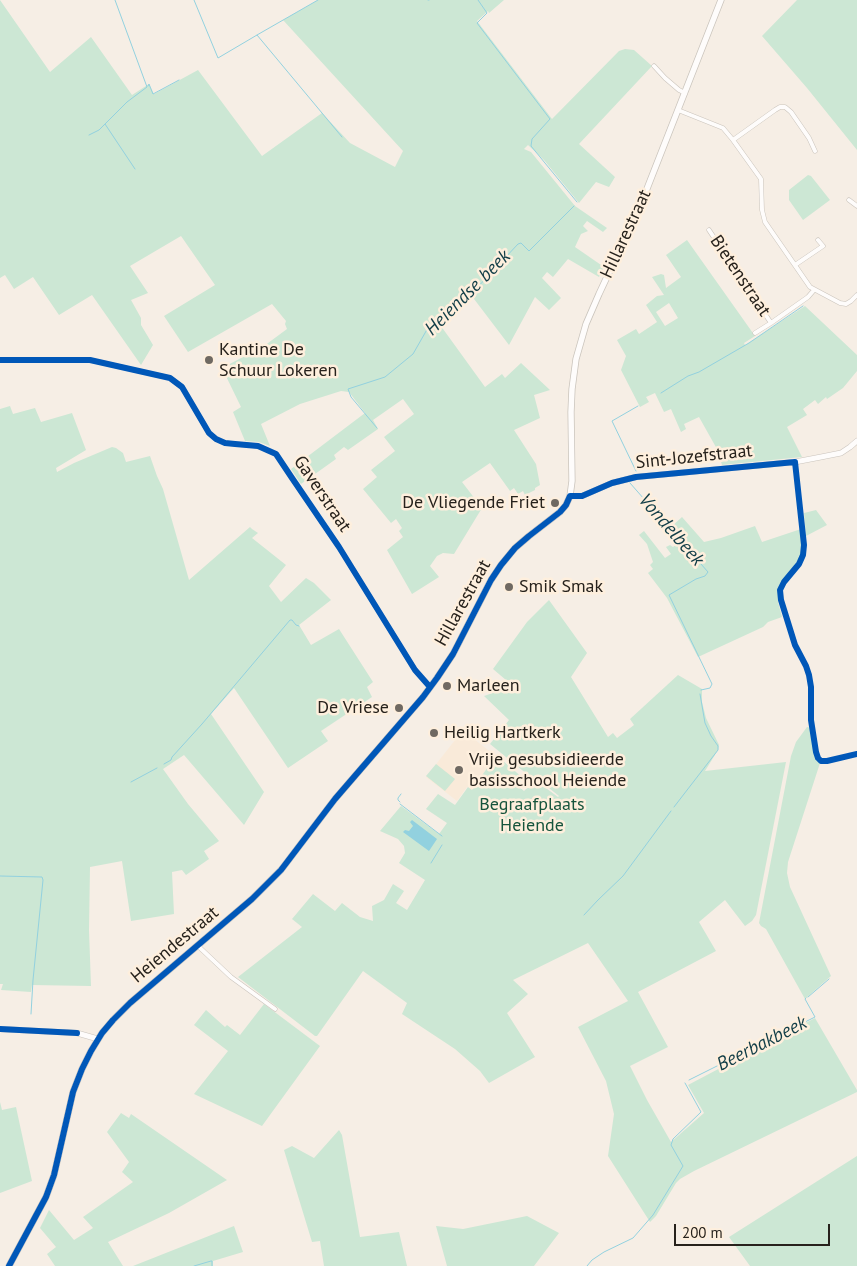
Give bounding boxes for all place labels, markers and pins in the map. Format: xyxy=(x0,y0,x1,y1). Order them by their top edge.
place label: Kantine De Schuur Lokeren xyxy=(219,339,337,382)
marker: Kantine De Schuur Lokeren xyxy=(203,354,215,366)
place label: De Vliegende Friet xyxy=(402,492,545,514)
marker: De Vliegende Friet xyxy=(549,497,561,509)
place label: Smik Smak xyxy=(519,576,603,598)
marker: Smik Smak xyxy=(503,581,515,593)
place label: Marleen xyxy=(457,675,519,697)
marker: Marleen xyxy=(441,680,453,692)
place label: De Vriese xyxy=(317,697,389,719)
marker: De Vriese xyxy=(393,702,405,714)
place label: Heilig Hartkerk xyxy=(444,722,561,744)
marker: Heilig Hartkerk xyxy=(428,727,440,739)
place label: Vrije gesubsidieerde basisschool Heiende xyxy=(469,749,626,792)
marker: Vrije gesubsidieerde basisschool Heiende xyxy=(453,764,465,776)

